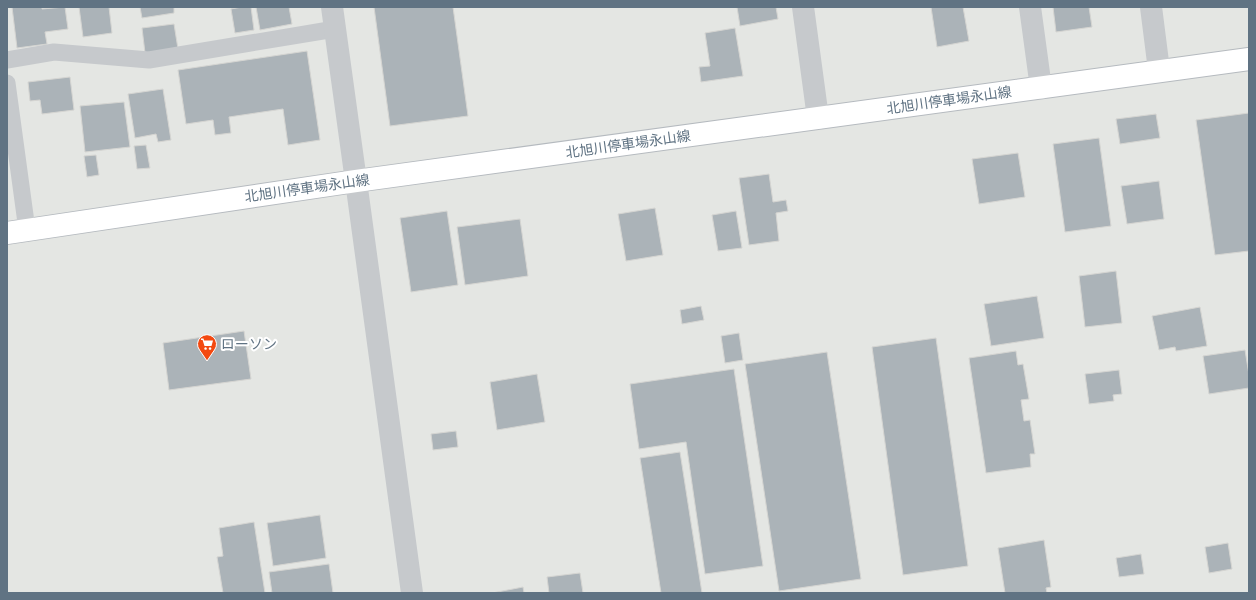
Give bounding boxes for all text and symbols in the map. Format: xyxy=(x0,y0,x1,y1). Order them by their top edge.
street label: 北旭川停車場永山線 xyxy=(885,81,1013,118)
street label: 北旭川停車場永山線 xyxy=(564,125,692,162)
street label: 北旭川停車場永山線 xyxy=(243,169,371,206)
supermarket icon: ローソン xyxy=(196,333,218,361)
place label: ローソン xyxy=(221,334,277,353)

